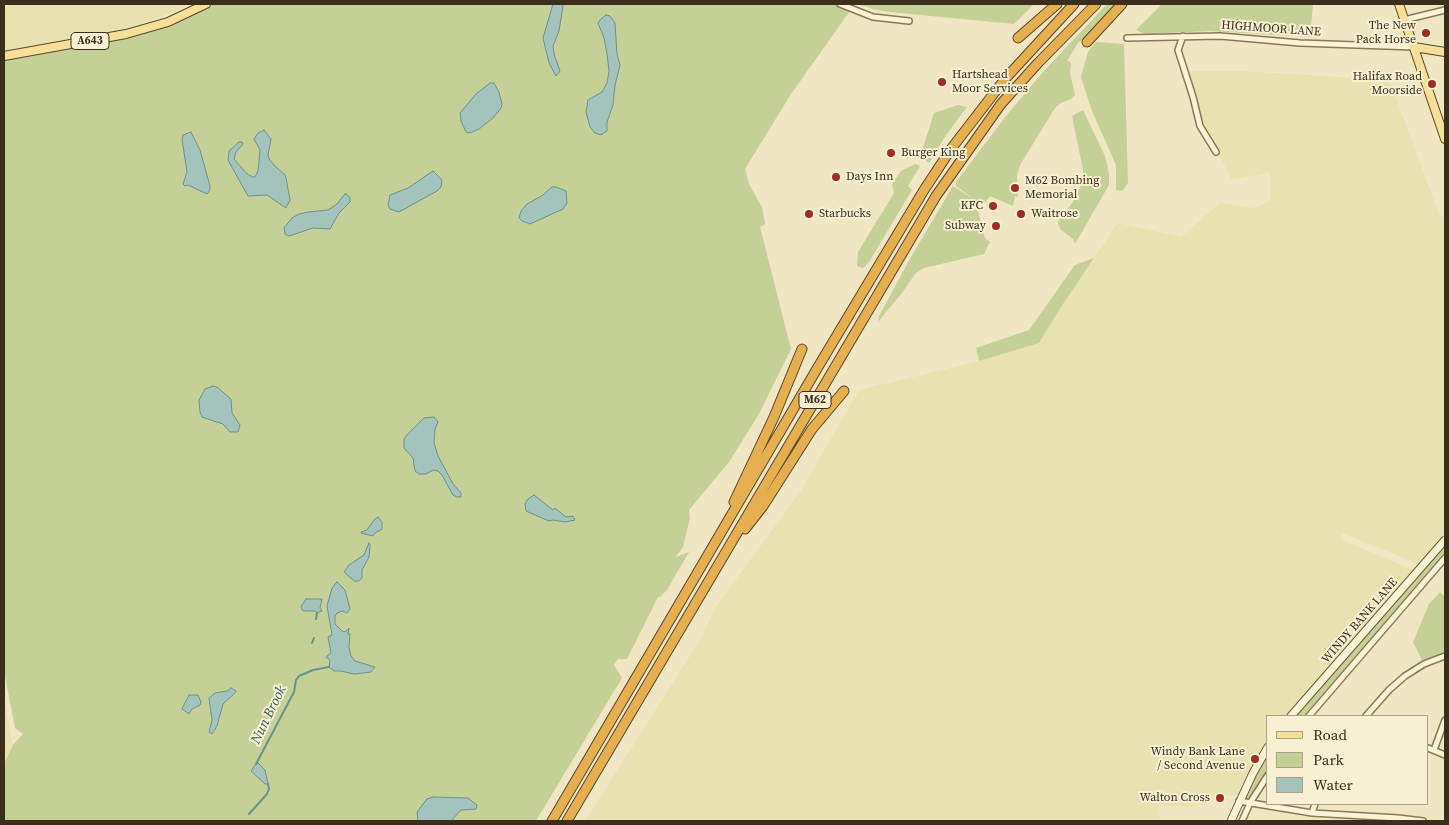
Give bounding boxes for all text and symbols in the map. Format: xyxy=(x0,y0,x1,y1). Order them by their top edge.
street label: HIGHMOOR LANE xyxy=(1221,18,1321,40)
place label: The New Pack Horse xyxy=(1356,19,1416,47)
marker: The New Pack Horse xyxy=(1420,27,1432,39)
road number: A643 xyxy=(71,32,109,49)
place label: Hartshead Moor Services xyxy=(952,68,1028,96)
place label: Halifax Road Moorside xyxy=(1353,70,1422,98)
marker: Hartshead Moor Services xyxy=(936,76,948,88)
marker: Halifax Road Moorside xyxy=(1426,78,1438,90)
place label: Burger King xyxy=(901,146,965,160)
marker: Burger King xyxy=(885,147,897,159)
place label: Days Inn xyxy=(846,170,894,184)
marker: Days Inn xyxy=(830,171,842,183)
place label: M62 Bombing Memorial xyxy=(1025,174,1100,202)
marker: M62 Bombing Memorial xyxy=(1009,182,1021,194)
place label: KFC xyxy=(961,199,983,213)
marker: KFC xyxy=(987,200,999,212)
place label: Starbucks xyxy=(819,207,871,221)
place label: Waitrose xyxy=(1031,207,1078,221)
marker: Starbucks xyxy=(803,208,815,220)
marker: Waitrose xyxy=(1015,208,1027,220)
place label: Subway xyxy=(945,219,986,233)
marker: Subway xyxy=(990,220,1002,232)
road number: M62 xyxy=(799,392,831,408)
street label: WINDY BANK LANE xyxy=(1319,575,1401,667)
water label: Nun Brook xyxy=(248,683,290,747)
legend xyxy=(1266,715,1429,805)
text: Road xyxy=(1313,724,1347,745)
place label: Windy Bank Lane / Second Avenue xyxy=(1150,745,1245,773)
text: Park xyxy=(1313,749,1344,770)
marker: Windy Bank Lane / Second Avenue xyxy=(1249,753,1261,765)
text: Water xyxy=(1313,774,1353,795)
place label: Walton Cross xyxy=(1140,791,1210,805)
marker: Walton Cross xyxy=(1214,792,1226,804)

